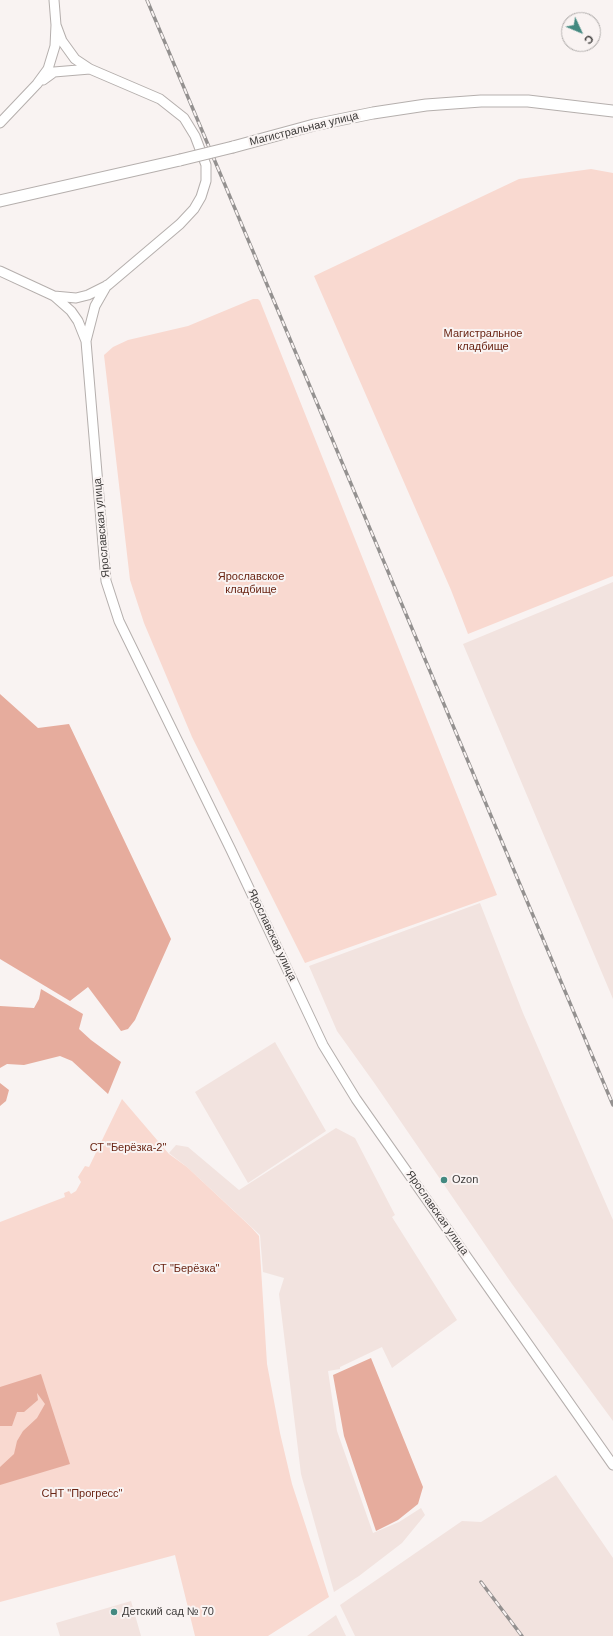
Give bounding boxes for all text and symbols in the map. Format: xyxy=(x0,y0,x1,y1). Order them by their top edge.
north arrow xyxy=(561,12,601,52)
text: С xyxy=(582,33,596,47)
street label: Магистральная улица xyxy=(248,109,360,149)
park label: Магистральное кладбище xyxy=(444,327,522,353)
street label: Ярославская улица xyxy=(91,478,113,578)
park label: Ярославское кладбище xyxy=(218,570,284,596)
street label: Ярославская улица xyxy=(245,887,299,983)
park label: СТ "Берёзка-2" xyxy=(90,1141,166,1155)
street label: Ярославская улица xyxy=(403,1168,471,1258)
place label: Ozon xyxy=(452,1173,478,1187)
marker: Ozon xyxy=(439,1175,449,1185)
park label: СТ "Берёзка" xyxy=(153,1262,219,1276)
park label: СНТ "Прогресс" xyxy=(42,1487,122,1501)
place label: Детский сад № 70 xyxy=(122,1605,214,1619)
marker: Детский сад № 70 xyxy=(109,1607,119,1617)

